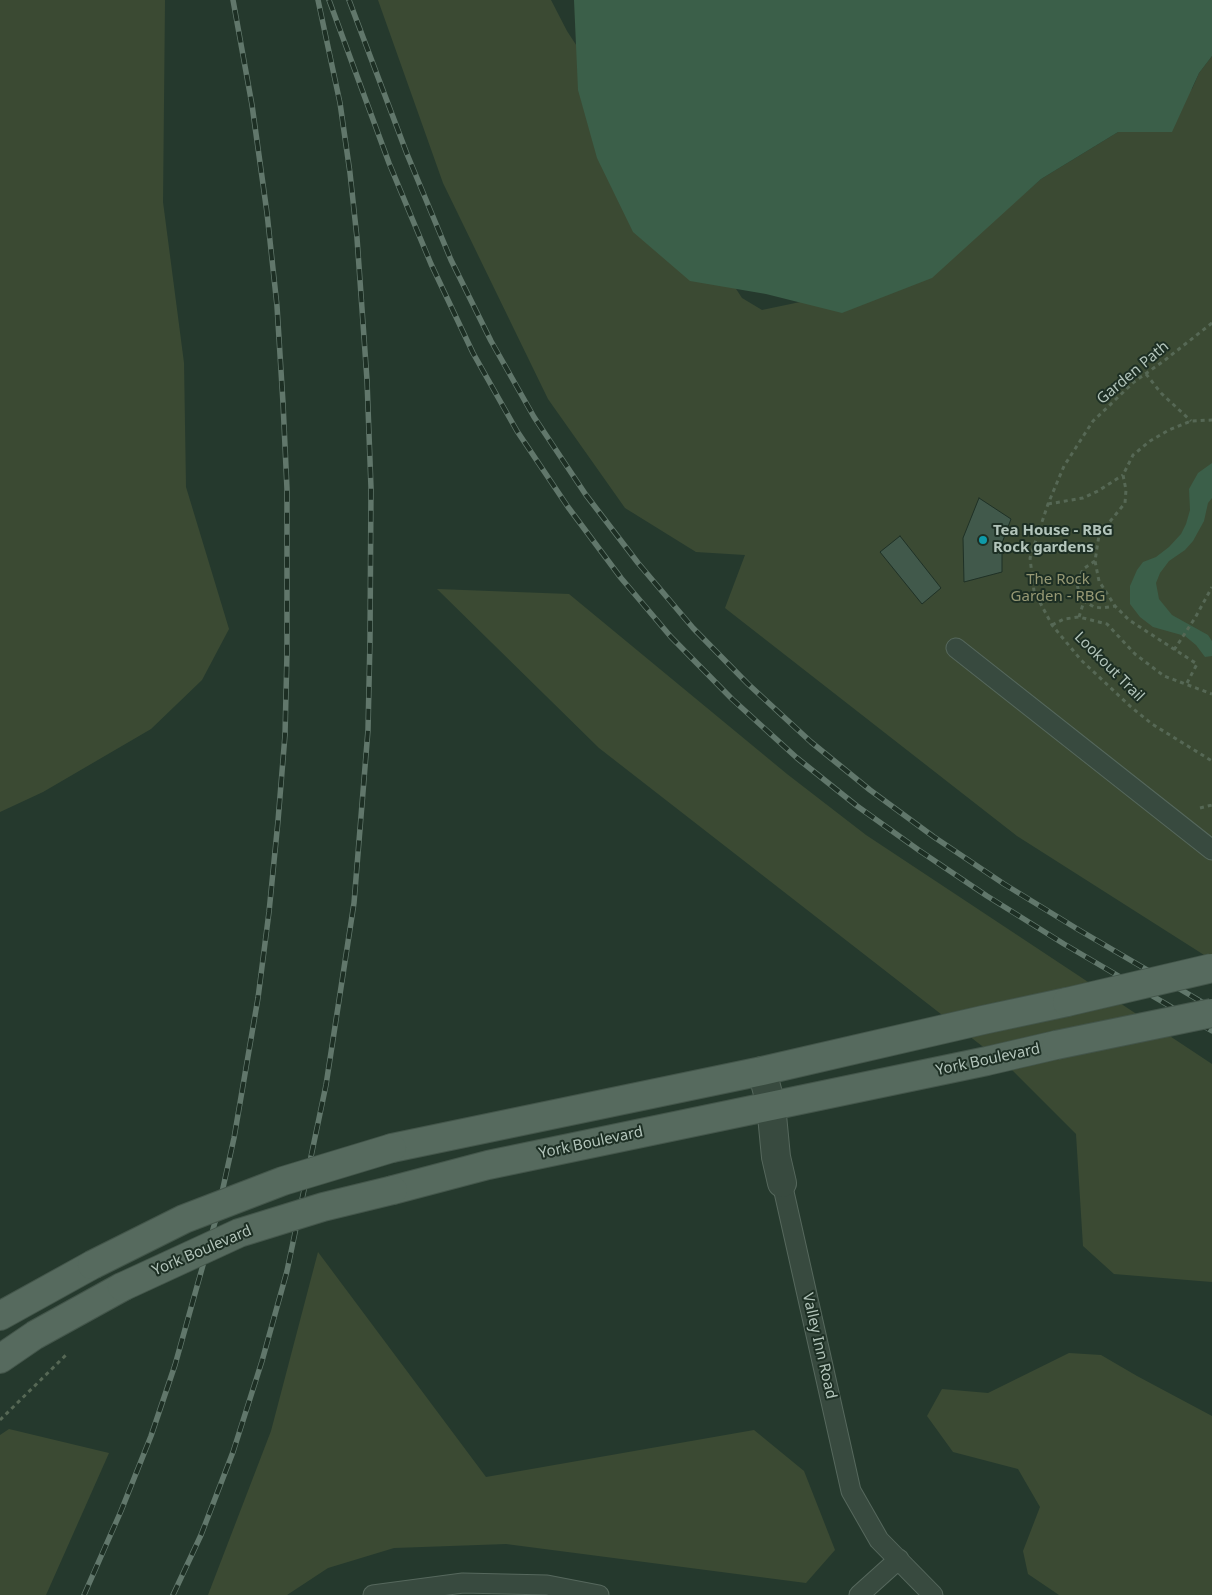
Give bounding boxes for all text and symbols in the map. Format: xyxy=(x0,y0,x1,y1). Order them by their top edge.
street label: Garden Path xyxy=(1093,338,1173,408)
place label: Tea House - RBG Rock gardens xyxy=(993,522,1113,557)
marker: Tea House - RBG Rock gardens xyxy=(977,534,989,546)
park label: The Rock Garden - RBG xyxy=(1011,571,1105,606)
street label: Lookout Trail xyxy=(1070,628,1148,706)
street label: York Boulevard xyxy=(934,1040,1042,1080)
street label: York Boulevard xyxy=(537,1123,645,1163)
street label: York Boulevard xyxy=(150,1222,254,1280)
street label: Valley Inn Road xyxy=(798,1291,840,1401)

